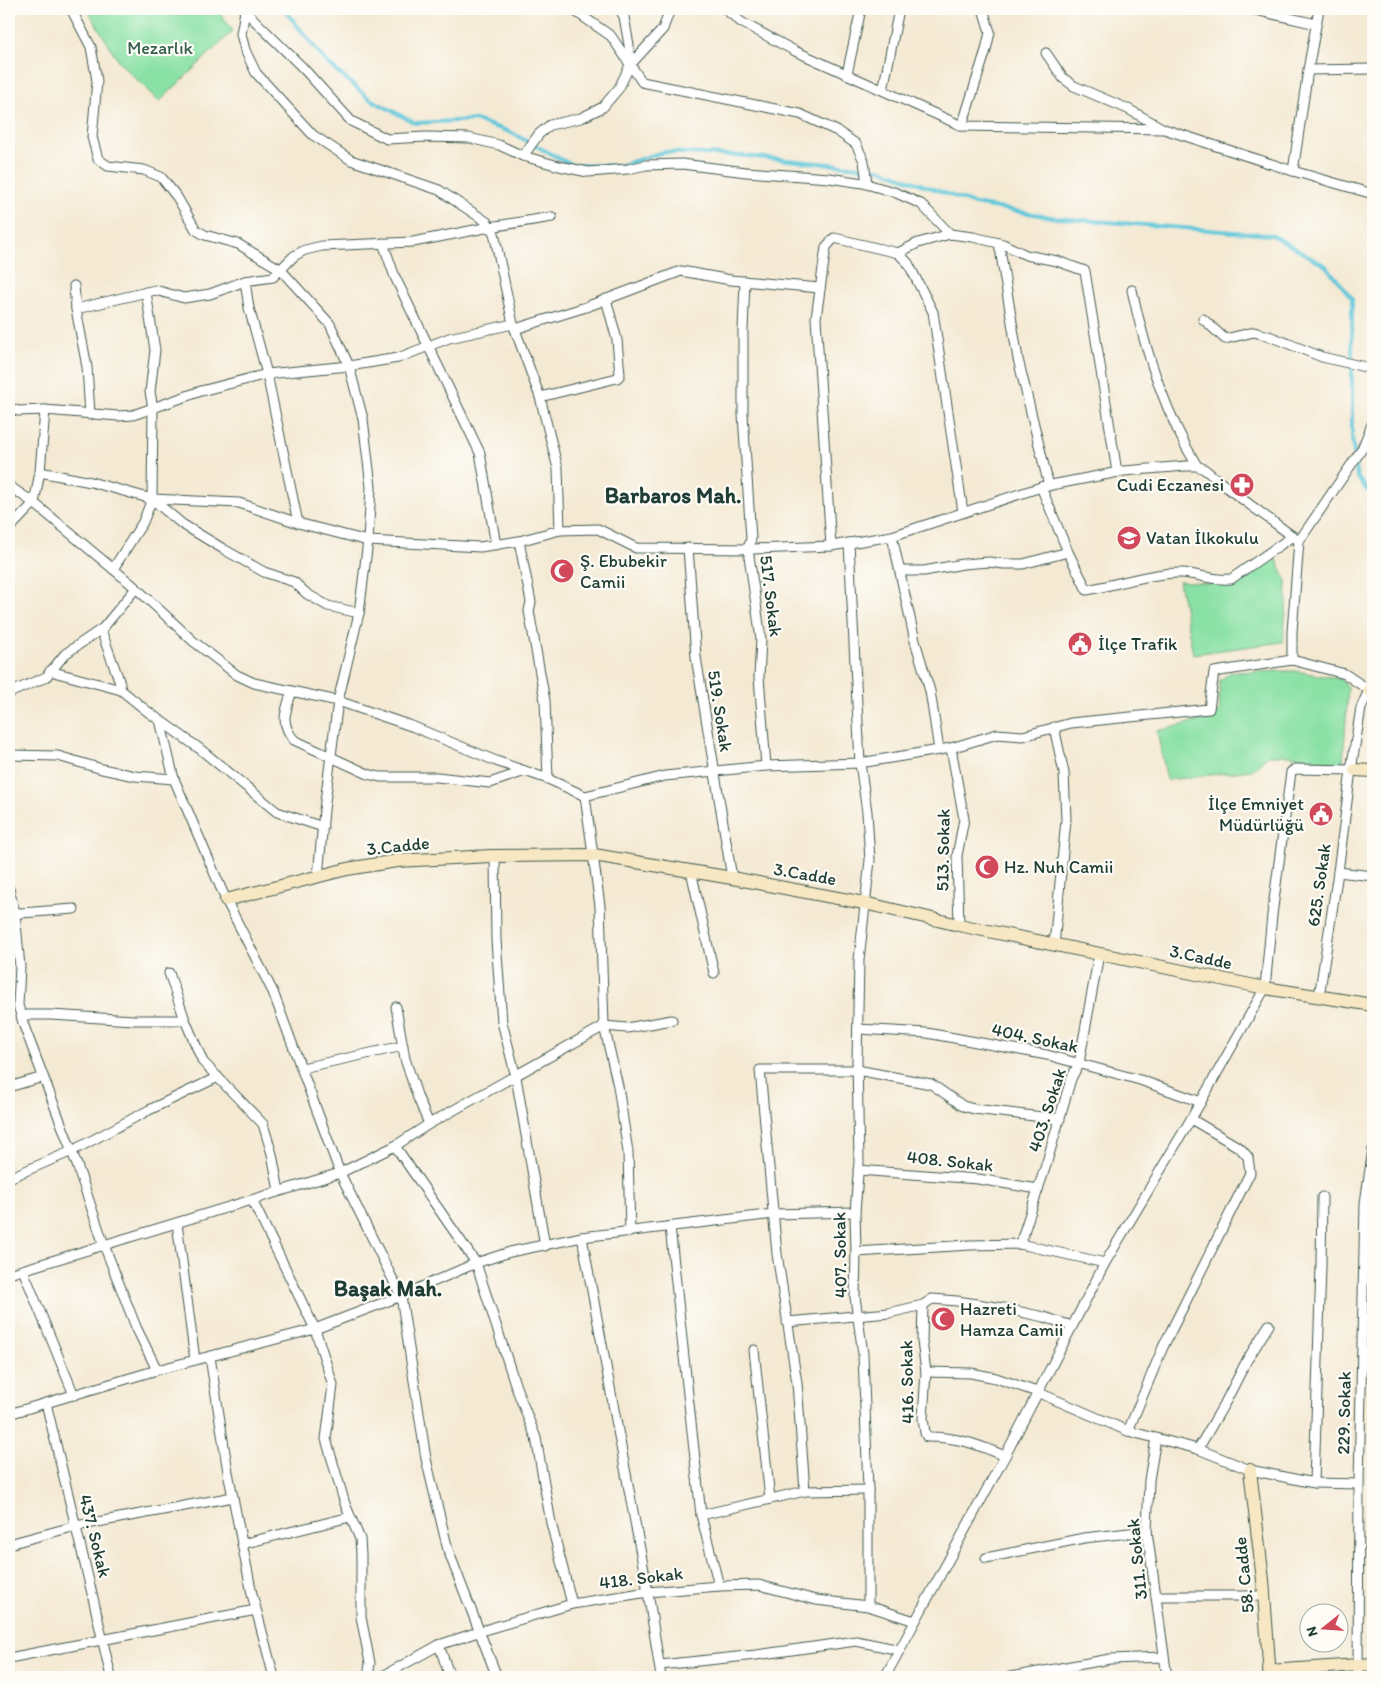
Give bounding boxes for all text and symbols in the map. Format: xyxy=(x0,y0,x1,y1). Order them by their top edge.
park label: Mezarlık xyxy=(127,37,194,59)
pharmacy icon: Cudi Eczanesi xyxy=(1229,472,1255,498)
place label: Cudi Eczanesi xyxy=(1117,474,1224,496)
district label: Barbaros Mah. xyxy=(605,482,741,509)
school or university icon: Vatan İlkokulu xyxy=(1116,525,1142,551)
place label: Vatan İlkokulu xyxy=(1146,527,1259,549)
place label: Ş. Ebubekir Camii xyxy=(580,550,668,593)
street label: 517. Sokak xyxy=(755,554,787,638)
mosque icon: Ş. Ebubekir Camii xyxy=(549,558,575,584)
public building icon: İlçe Trafik xyxy=(1067,631,1093,657)
place label: İlçe Trafik xyxy=(1098,633,1178,655)
street label: 519. Sokak xyxy=(703,669,737,753)
place label: İlçe Emniyet Müdürlüğü xyxy=(1208,793,1304,836)
public building icon: İlçe Emniyet Müdürlüğü xyxy=(1308,801,1334,827)
street label: 513. Sokak xyxy=(931,808,955,892)
street label: 3.Cadde xyxy=(365,832,431,860)
street label: 625. Sokak xyxy=(1302,842,1336,928)
mosque icon: Hz. Nuh Camii xyxy=(974,854,1000,880)
place label: Hz. Nuh Camii xyxy=(1004,856,1113,878)
street label: 3.Cadde xyxy=(772,858,838,890)
street label: 3.Cadde xyxy=(1168,940,1234,974)
street label: 404. Sokak xyxy=(990,1018,1080,1058)
street label: 403. Sokak xyxy=(1023,1065,1071,1155)
street label: 408. Sokak xyxy=(906,1146,994,1176)
street label: 407. Sokak xyxy=(828,1212,852,1298)
district label: Başak Mah. xyxy=(334,1275,442,1302)
place label: Hazreti Hamza Camii xyxy=(960,1298,1063,1341)
mosque icon: Hazreti Hamza Camii xyxy=(930,1306,956,1332)
street label: 416. Sokak xyxy=(895,1340,919,1424)
street label: 229. Sokak xyxy=(1332,1371,1356,1455)
street label: 437. Sokak xyxy=(74,1492,116,1580)
street label: 311. Sokak xyxy=(1122,1517,1152,1601)
street label: 58. Cadde xyxy=(1229,1536,1259,1614)
street label: 418. Sokak xyxy=(598,1562,684,1594)
north arrow xyxy=(1300,1604,1350,1654)
text: N xyxy=(1303,1625,1322,1639)

